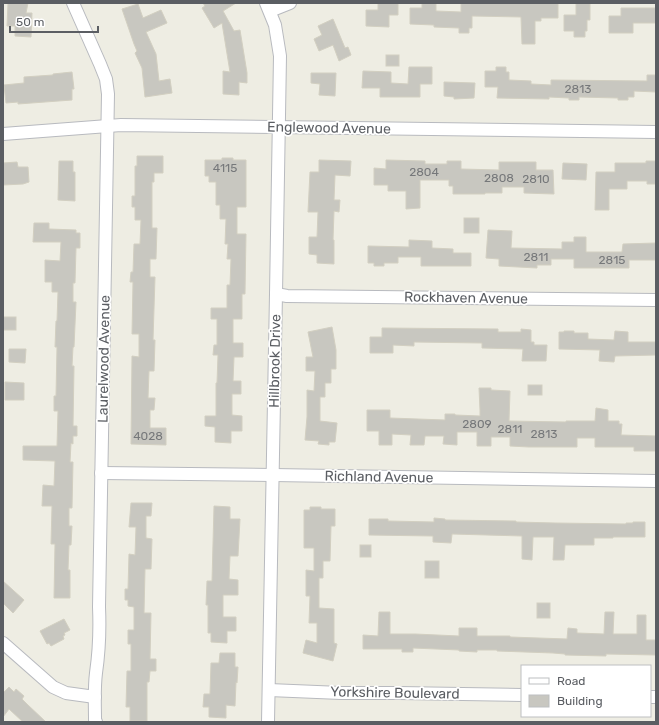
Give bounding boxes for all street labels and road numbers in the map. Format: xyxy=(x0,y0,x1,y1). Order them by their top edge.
street label: Englewood Avenue xyxy=(267,118,391,138)
street label: Rockhaven Avenue xyxy=(404,288,528,308)
street label: Laurelwood Avenue xyxy=(94,295,114,423)
street label: Hillbrook Drive xyxy=(266,314,284,408)
street label: Richland Avenue xyxy=(324,468,434,486)
street label: Yorkshire Boulevard xyxy=(330,683,460,703)

